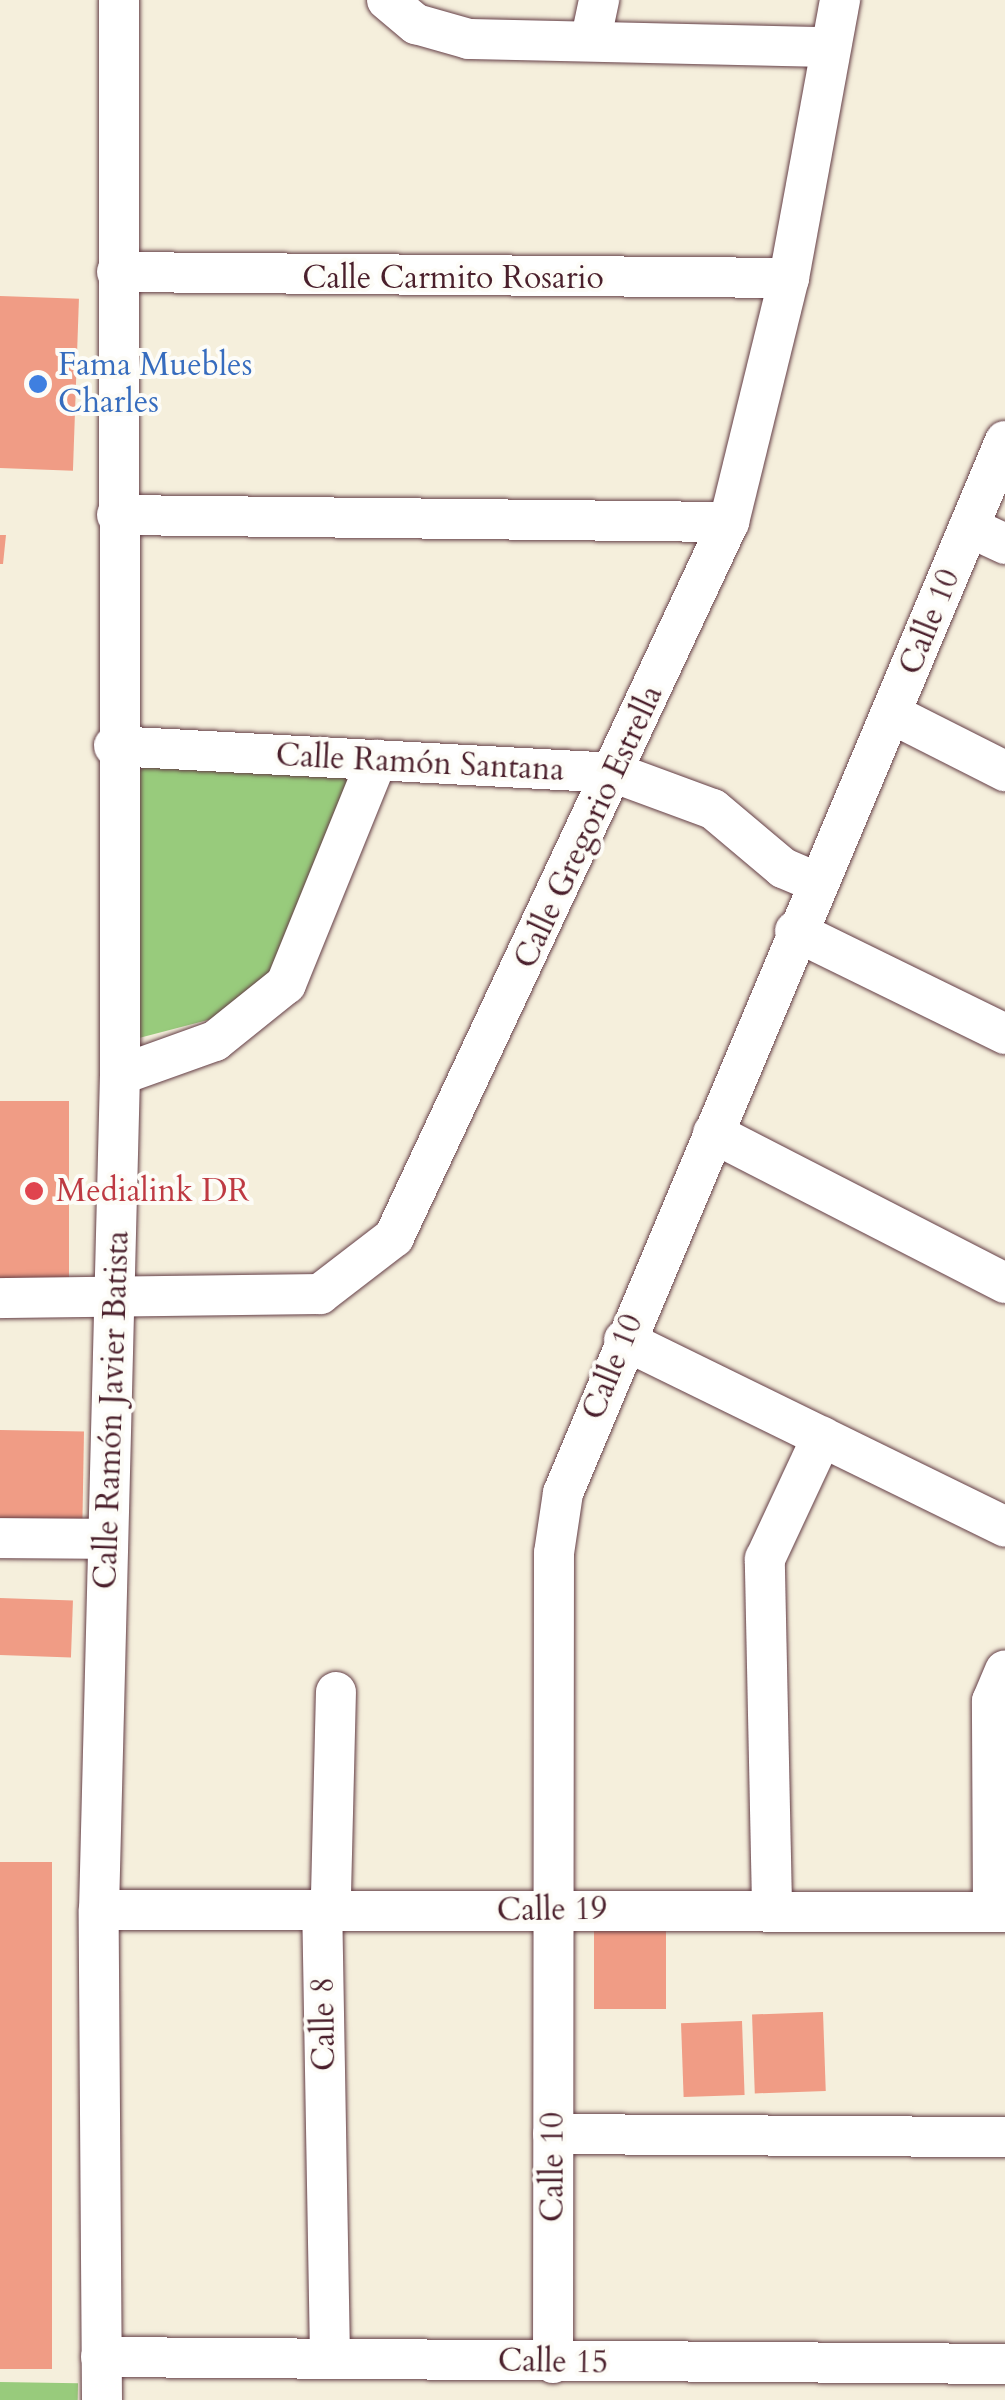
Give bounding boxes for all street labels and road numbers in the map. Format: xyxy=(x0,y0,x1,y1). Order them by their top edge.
street label: Calle Carmito Rosario xyxy=(302,259,604,297)
street label: Calle 10 xyxy=(892,564,968,680)
street label: Calle Gregorio Estrella xyxy=(507,679,671,975)
street label: Calle Ramón Santana xyxy=(275,736,565,790)
street label: Calle Ramón Javier Batista xyxy=(87,1230,137,1590)
street label: Calle 10 xyxy=(575,1309,651,1425)
street label: Calle 19 xyxy=(496,1890,608,1930)
street label: Calle 8 xyxy=(304,1977,344,2071)
street label: Calle 10 xyxy=(534,2112,572,2222)
street label: Calle 15 xyxy=(497,2342,609,2382)

